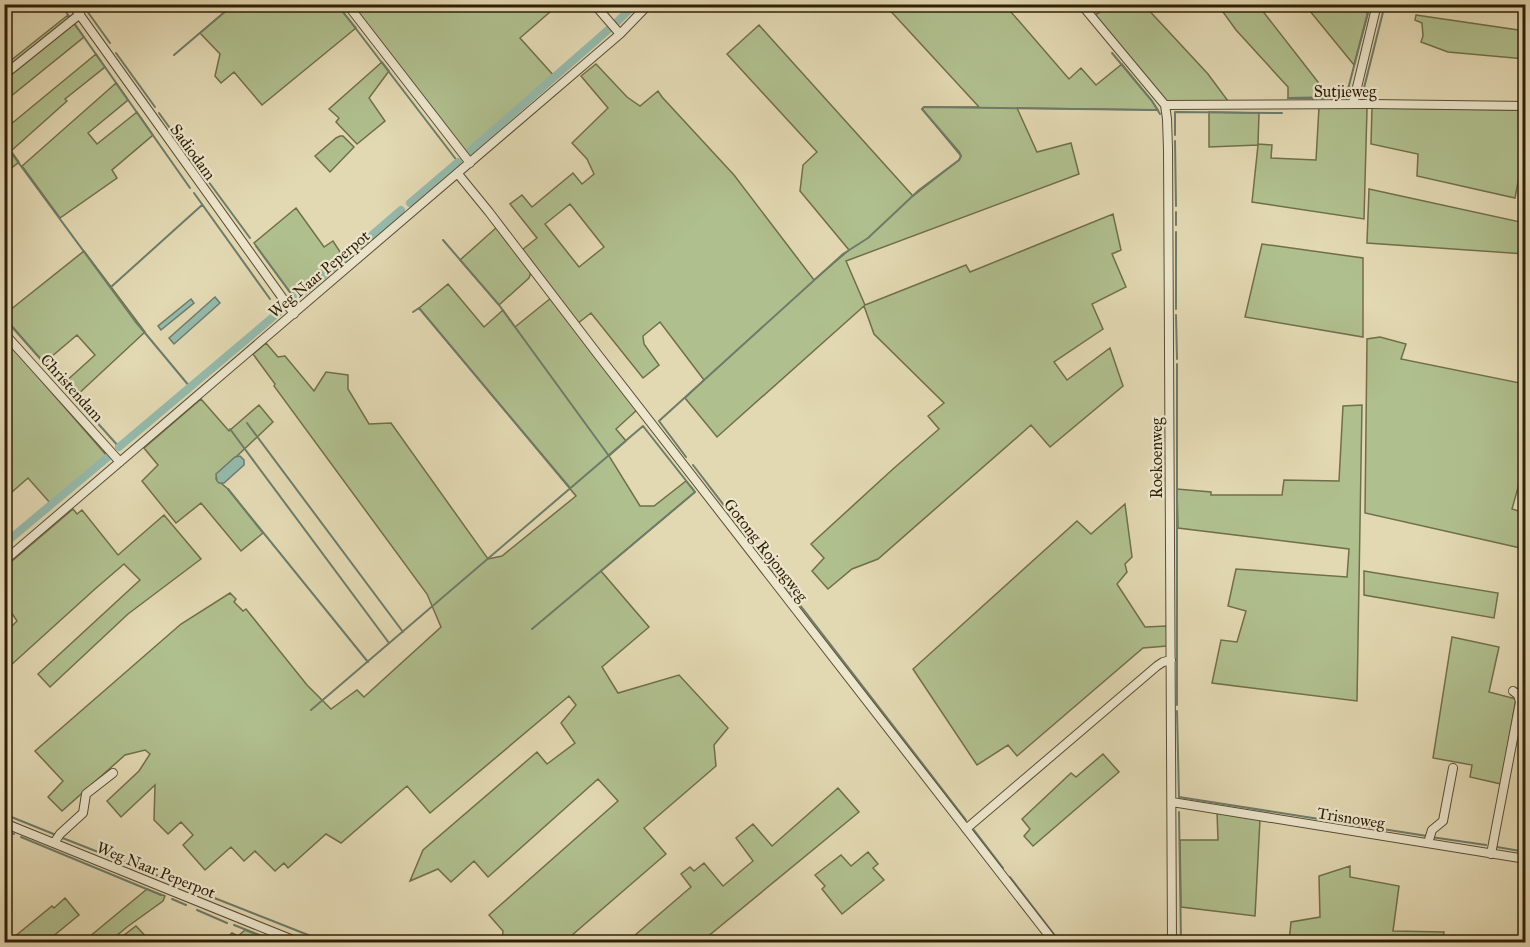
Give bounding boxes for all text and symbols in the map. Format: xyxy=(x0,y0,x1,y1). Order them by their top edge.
street label: Sutjieweg xyxy=(1314,82,1377,102)
street label: Sadiodam xyxy=(166,120,220,184)
street label: Weg Naar Peperpot xyxy=(265,226,374,323)
street label: Christendam xyxy=(36,350,108,426)
street label: Roekoenweg xyxy=(1147,417,1167,498)
street label: Gotong Rojongweg xyxy=(719,495,812,606)
street label: Trisnoweg xyxy=(1316,803,1387,834)
street label: Weg Naar Peperpot xyxy=(94,838,218,904)

